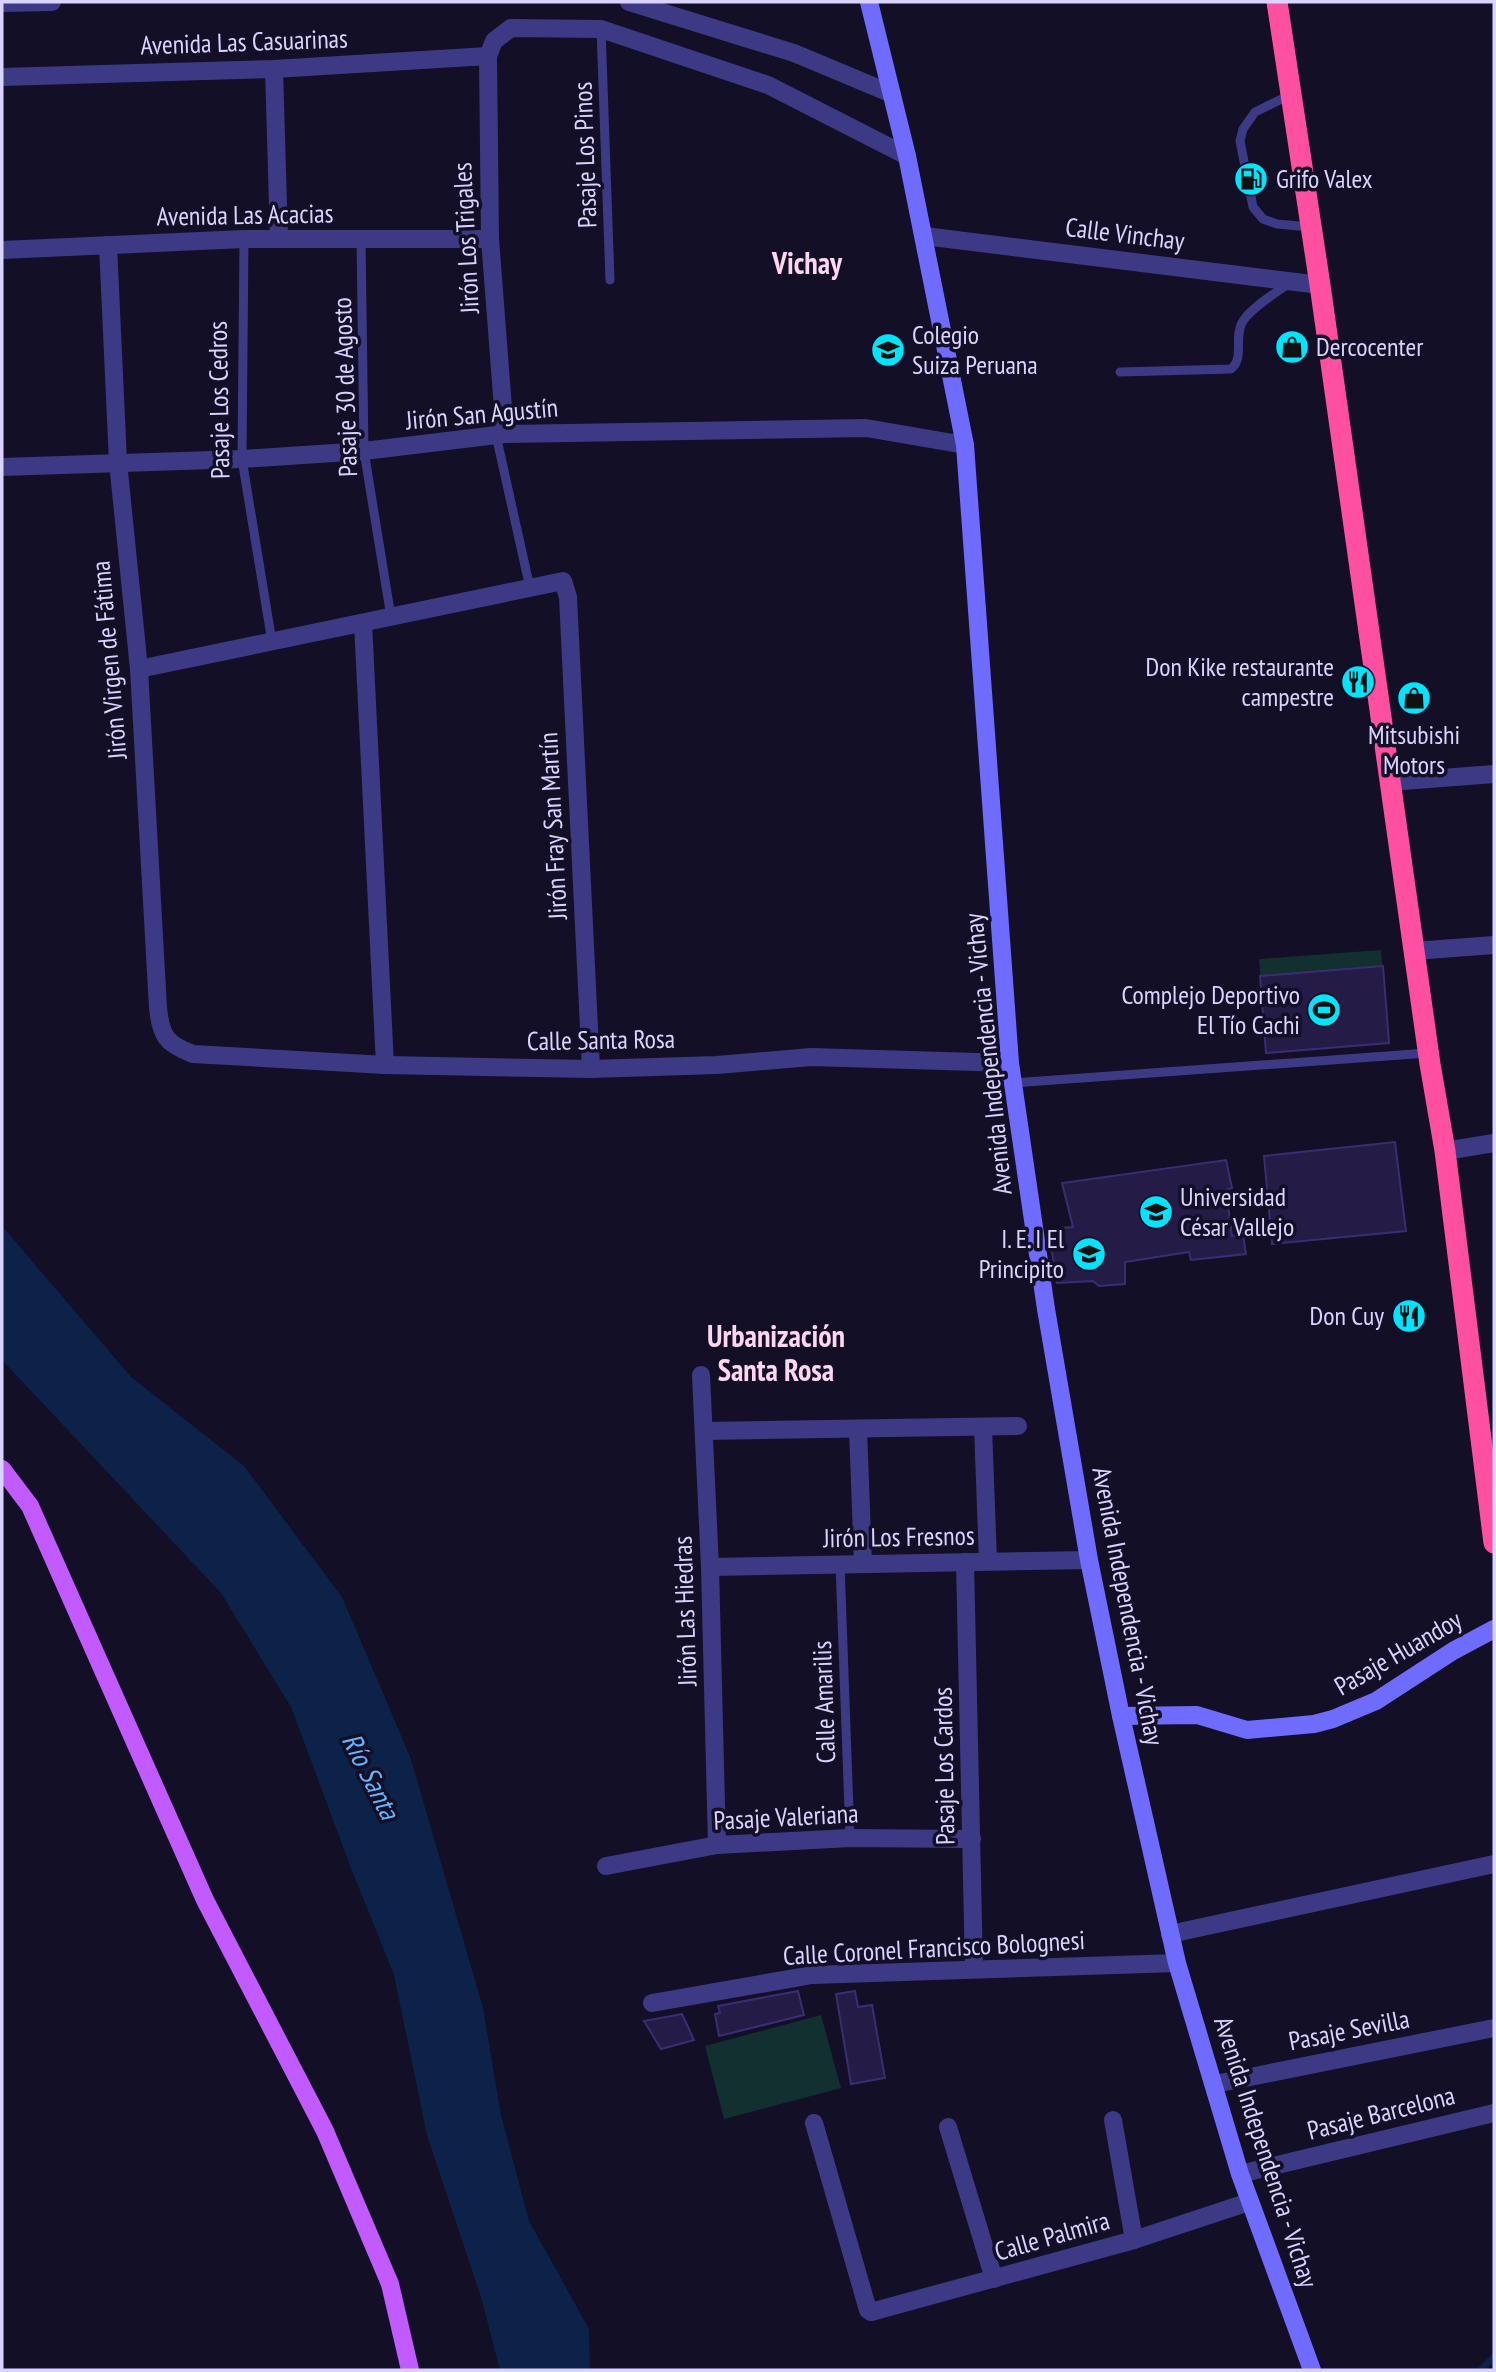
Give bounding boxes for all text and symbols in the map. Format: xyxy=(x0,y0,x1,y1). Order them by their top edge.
street label: Avenida Las Casuarinas xyxy=(140,21,348,62)
street label: Pasaje Los Pinos xyxy=(565,81,604,229)
fuel station icon: Grifo Valex xyxy=(1232,160,1270,198)
street label: Jirón Los Trigales xyxy=(445,162,486,315)
place label: Grifo Valex xyxy=(1276,162,1373,195)
street label: Avenida Las Acacias xyxy=(156,196,334,233)
street label: Calle Vinchay xyxy=(1064,210,1187,257)
district label: Vichay xyxy=(771,243,843,282)
street label: Pasaje 30 de Agosto xyxy=(325,297,364,477)
place label: Colegio Suiza Peruana xyxy=(912,318,1038,381)
street label: Pasaje Los Cedros xyxy=(201,321,236,479)
shop icon: Dercocenter xyxy=(1273,328,1311,366)
place label: Dercocenter xyxy=(1316,330,1423,363)
school or university icon: Colegio Suiza Peruana xyxy=(869,331,907,369)
street label: Jirón San Agustín xyxy=(404,390,559,437)
street label: Jirón Virgen de Fátima xyxy=(83,559,134,762)
place label: Don Kike restaurante campestre xyxy=(1146,650,1334,713)
restaurant icon: Don Kike restaurante campestre xyxy=(1339,663,1377,701)
shop icon: Mitsubishi Motors xyxy=(1395,679,1433,717)
place label: Mitsubishi Motors xyxy=(1368,718,1460,781)
street label: Jirón Fray San Martín xyxy=(531,732,574,921)
street label: Avenida Independencia - Vichay xyxy=(956,912,1019,1196)
place label: Complejo Deportivo El Tío Cachi xyxy=(1121,978,1300,1041)
sports icon: Complejo Deportivo El Tío Cachi xyxy=(1305,991,1343,1029)
street label: Calle Santa Rosa xyxy=(527,1022,675,1057)
place label: Universidad César Vallejo xyxy=(1180,1180,1294,1243)
school or university icon: Universidad César Vallejo xyxy=(1137,1193,1175,1231)
place label: I. E. I El Principito xyxy=(979,1222,1064,1285)
school or university icon: I. E. I El Principito xyxy=(1070,1235,1108,1273)
restaurant icon: Don Cuy xyxy=(1390,1297,1428,1335)
place label: Don Cuy xyxy=(1310,1299,1384,1332)
district label: Urbanización Santa Rosa xyxy=(707,1316,845,1389)
street label: Avenida Independencia - Vichay xyxy=(1085,1464,1172,1748)
street label: Jirón Los Fresnos xyxy=(822,1519,975,1554)
street label: Jirón Las Hiedras xyxy=(665,1535,704,1688)
street label: Pasaje Huandoy xyxy=(1328,1603,1467,1702)
street label: Calle Amarilis xyxy=(805,1640,842,1764)
street label: Pasaje Los Cardos xyxy=(926,1687,961,1845)
water label: Río Santa xyxy=(334,1726,410,1827)
street label: Pasaje Valeriana xyxy=(713,1796,859,1837)
street label: Calle Coronel Francisco Bolognesi xyxy=(782,1923,1086,1972)
street label: Pasaje Sevilla xyxy=(1286,2002,1412,2057)
street label: Avenida Independencia - Vichay xyxy=(1207,2012,1326,2292)
street label: Pasaje Barcelona xyxy=(1304,2078,1458,2147)
street label: Calle Palmira xyxy=(991,2203,1113,2268)

